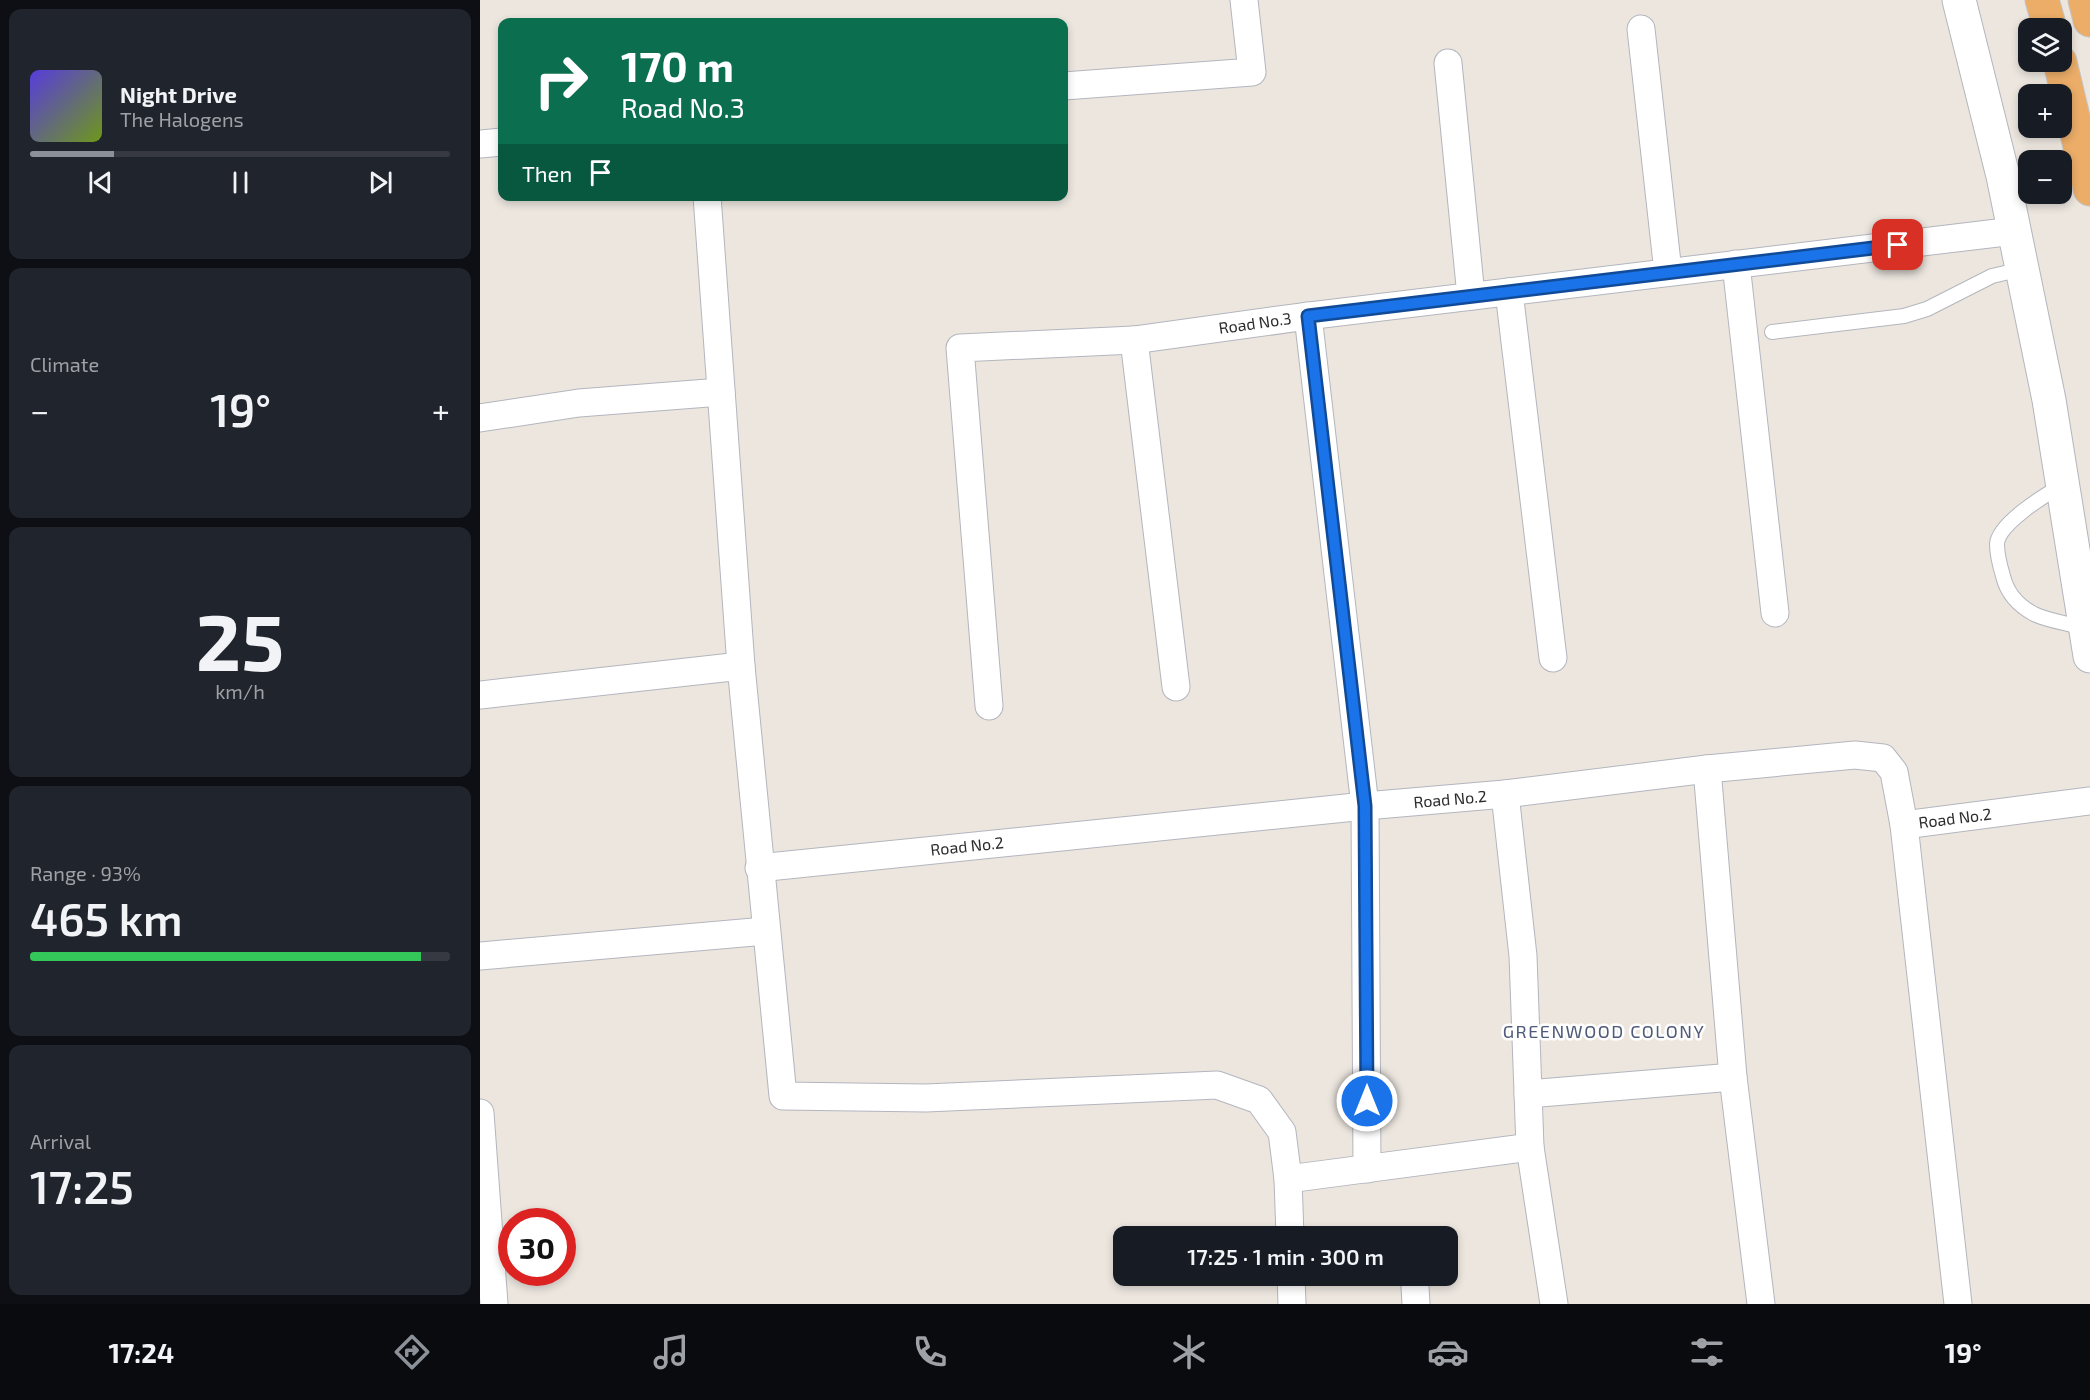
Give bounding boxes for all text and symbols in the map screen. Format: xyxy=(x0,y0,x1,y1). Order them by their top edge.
map controls xyxy=(2018,18,2072,204)
button: layers xyxy=(2018,18,2072,72)
text: 170 m xyxy=(621,40,734,90)
icon: right xyxy=(522,42,600,120)
text: Night Drive xyxy=(120,81,237,107)
button: + xyxy=(2018,84,2072,138)
text: Road No.3 xyxy=(621,91,745,123)
text: The Halogens xyxy=(120,107,244,131)
button: − xyxy=(2018,150,2072,204)
icon: arrive xyxy=(584,156,617,189)
text: Then xyxy=(522,160,572,186)
icon: previous xyxy=(84,166,117,199)
icon: pause xyxy=(224,166,257,199)
icon: next xyxy=(364,166,397,199)
pin xyxy=(1872,219,1923,270)
icon: arrive xyxy=(1881,228,1914,261)
street label: Road No.3 xyxy=(1217,308,1293,337)
text: Climate xyxy=(30,352,99,376)
text: 19° xyxy=(210,382,271,436)
text: − xyxy=(30,390,49,430)
text: + xyxy=(432,390,450,430)
text: 25 xyxy=(196,593,284,687)
text: km/h xyxy=(215,679,265,703)
street label: Road No.2 xyxy=(1413,786,1487,811)
street label: Road No.2 xyxy=(1917,804,1993,831)
street label: Road No.2 xyxy=(929,832,1004,859)
text: Range · 93% xyxy=(30,861,141,885)
text: 465 km xyxy=(30,891,183,945)
district label: GREENWOOD COLONY xyxy=(1503,1020,1705,1042)
position arrow xyxy=(1335,1069,1399,1133)
text: Arrival xyxy=(30,1129,91,1153)
text: 17:25 xyxy=(30,1159,134,1213)
speed limit sign: 30 xyxy=(498,1208,576,1286)
text: 17:25 · 1 min · 300 m xyxy=(1187,1243,1384,1269)
icon: directions xyxy=(391,1331,433,1373)
icon: music xyxy=(650,1331,692,1373)
icon: phone xyxy=(909,1331,951,1373)
icon: climate xyxy=(1168,1331,1210,1373)
icon: car xyxy=(1427,1331,1469,1373)
icon: filters xyxy=(1686,1331,1728,1373)
text: 17:24 xyxy=(108,1336,174,1368)
text: 19° xyxy=(1945,1336,1981,1368)

